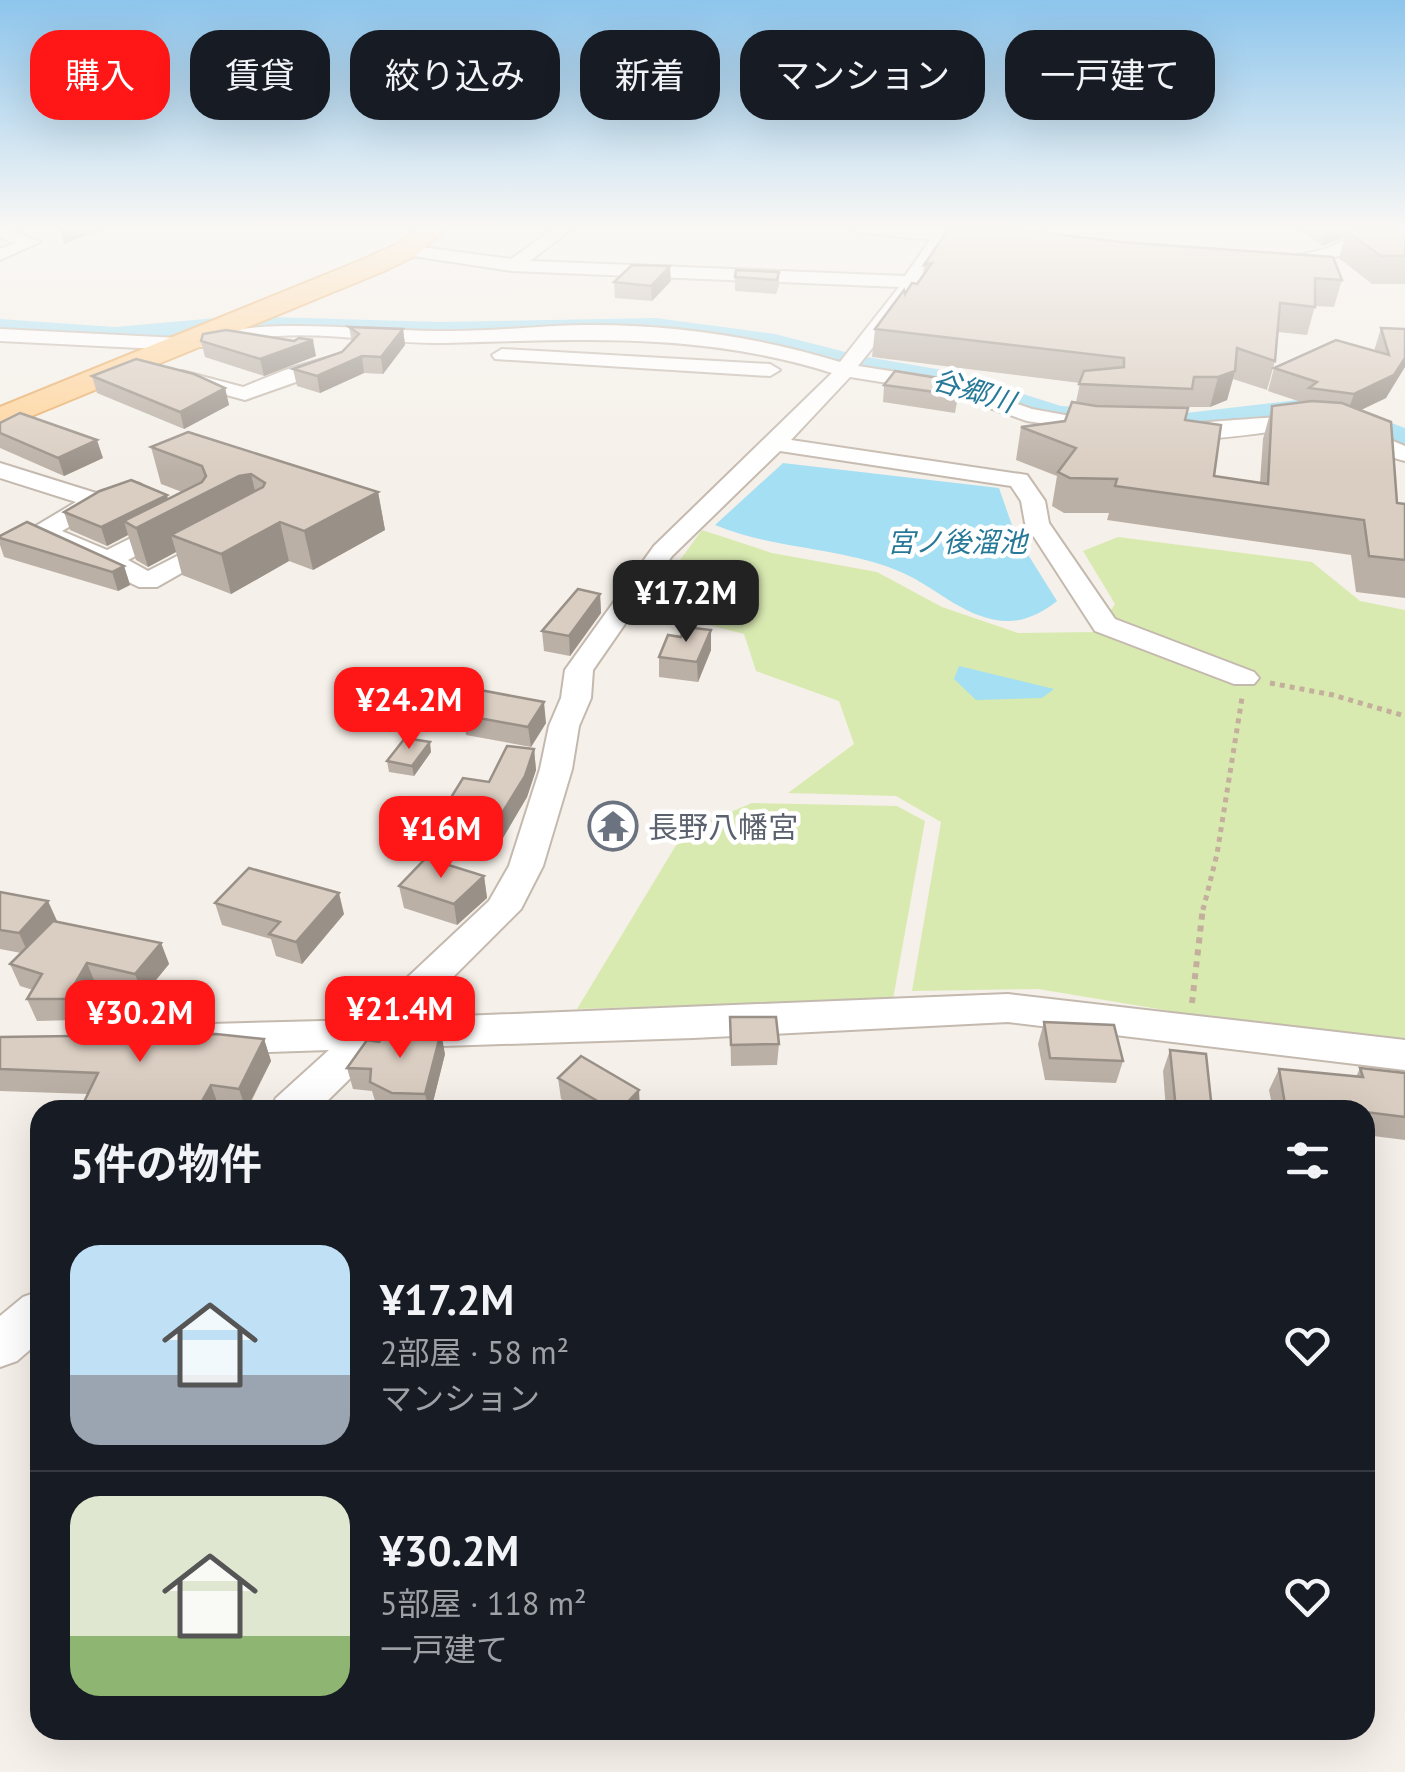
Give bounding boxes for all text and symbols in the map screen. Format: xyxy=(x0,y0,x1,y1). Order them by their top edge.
chip: 購入 xyxy=(30,30,170,120)
chip: 賃貸 xyxy=(190,30,330,120)
chip: 絞り込み xyxy=(350,30,560,120)
chip: 新着 xyxy=(580,30,720,120)
chip: マンション xyxy=(740,30,985,120)
chip: 一戸建て xyxy=(1005,30,1215,120)
water label: 谷郷川 xyxy=(928,360,1022,421)
water label: 宮ノ後溜池 xyxy=(887,523,1030,560)
pin: ¥17.2M xyxy=(605,560,767,645)
text: ¥17.2M xyxy=(635,571,737,613)
pin: ¥24.2M xyxy=(328,667,490,752)
text: ¥24.2M xyxy=(356,678,462,720)
pin: ¥16M xyxy=(382,796,500,881)
temple icon: 長野八幡宮 xyxy=(587,800,639,852)
text: ¥16M xyxy=(401,807,481,849)
place label: 長野八幡宮 xyxy=(648,807,798,846)
pin: ¥21.4M xyxy=(319,976,481,1061)
pin: ¥30.2M xyxy=(59,980,221,1065)
text: ¥21.4M xyxy=(347,987,453,1029)
text: ¥30.2M xyxy=(87,991,193,1033)
icon: filters xyxy=(1280,1133,1335,1188)
text: 5件の物件 xyxy=(70,1136,262,1191)
text: ¥17.2M xyxy=(380,1272,514,1327)
icon: home xyxy=(150,1285,270,1405)
icon: heart xyxy=(1280,1318,1335,1373)
text: 2部屋 · 58 m² xyxy=(380,1331,569,1373)
text: マンション xyxy=(380,1377,540,1419)
text: ¥30.2M xyxy=(380,1523,519,1578)
icon: home xyxy=(150,1536,270,1656)
icon: heart xyxy=(1280,1569,1335,1624)
text: 5部屋 · 118 m² xyxy=(380,1582,587,1624)
text: 一戸建て xyxy=(380,1628,508,1670)

